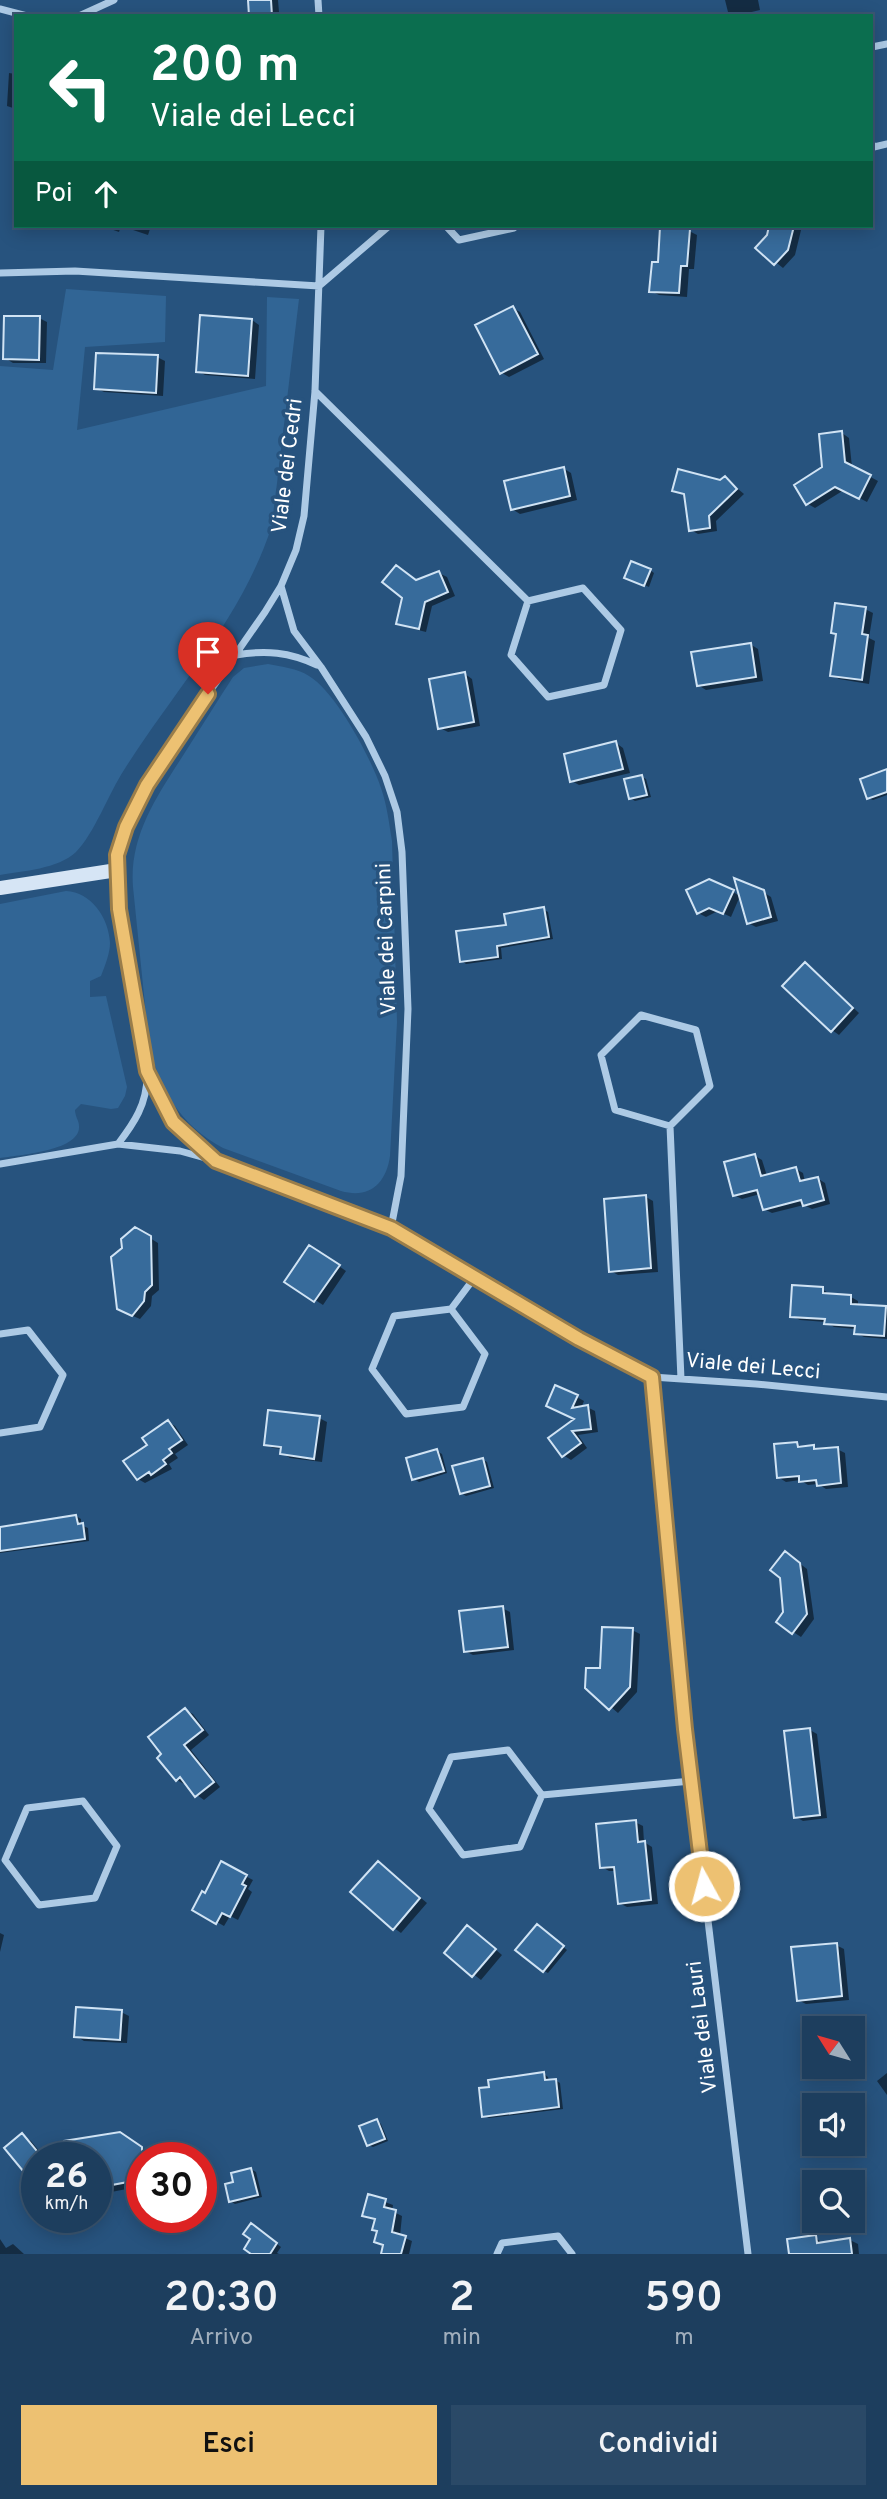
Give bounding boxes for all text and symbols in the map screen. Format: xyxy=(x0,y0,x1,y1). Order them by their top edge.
text: 200 m xyxy=(150,37,300,99)
icon: left xyxy=(35,42,126,133)
text: Viale dei Lecci xyxy=(150,98,356,138)
icon: ahead xyxy=(87,175,125,213)
text: Poi xyxy=(35,178,73,211)
street label: Viale dei Cedri xyxy=(266,397,310,535)
pin xyxy=(178,622,238,694)
icon: arrive xyxy=(189,633,227,671)
street label: Viale dei Carpini xyxy=(371,862,403,1016)
street label: Viale dei Lecci xyxy=(685,1348,821,1386)
position arrow xyxy=(667,1849,741,1923)
street label: Viale dei Lauri xyxy=(681,1959,725,2095)
north arrow xyxy=(802,2016,864,2079)
map controls xyxy=(802,2016,865,2233)
button: sound xyxy=(802,2093,865,2156)
speed limit sign: 30 xyxy=(126,2142,217,2233)
text: 26 xyxy=(45,2156,88,2200)
button: search xyxy=(802,2170,865,2233)
text: km/h xyxy=(45,2193,88,2216)
text: 20:30 xyxy=(164,2273,279,2326)
text: 2 xyxy=(449,2273,475,2326)
text: 590 xyxy=(645,2273,723,2326)
text: Arrivo xyxy=(189,2324,253,2353)
text: min xyxy=(443,2324,481,2353)
text: m xyxy=(674,2324,694,2353)
button: Esci xyxy=(21,2405,437,2485)
button: Condividi xyxy=(451,2405,866,2485)

